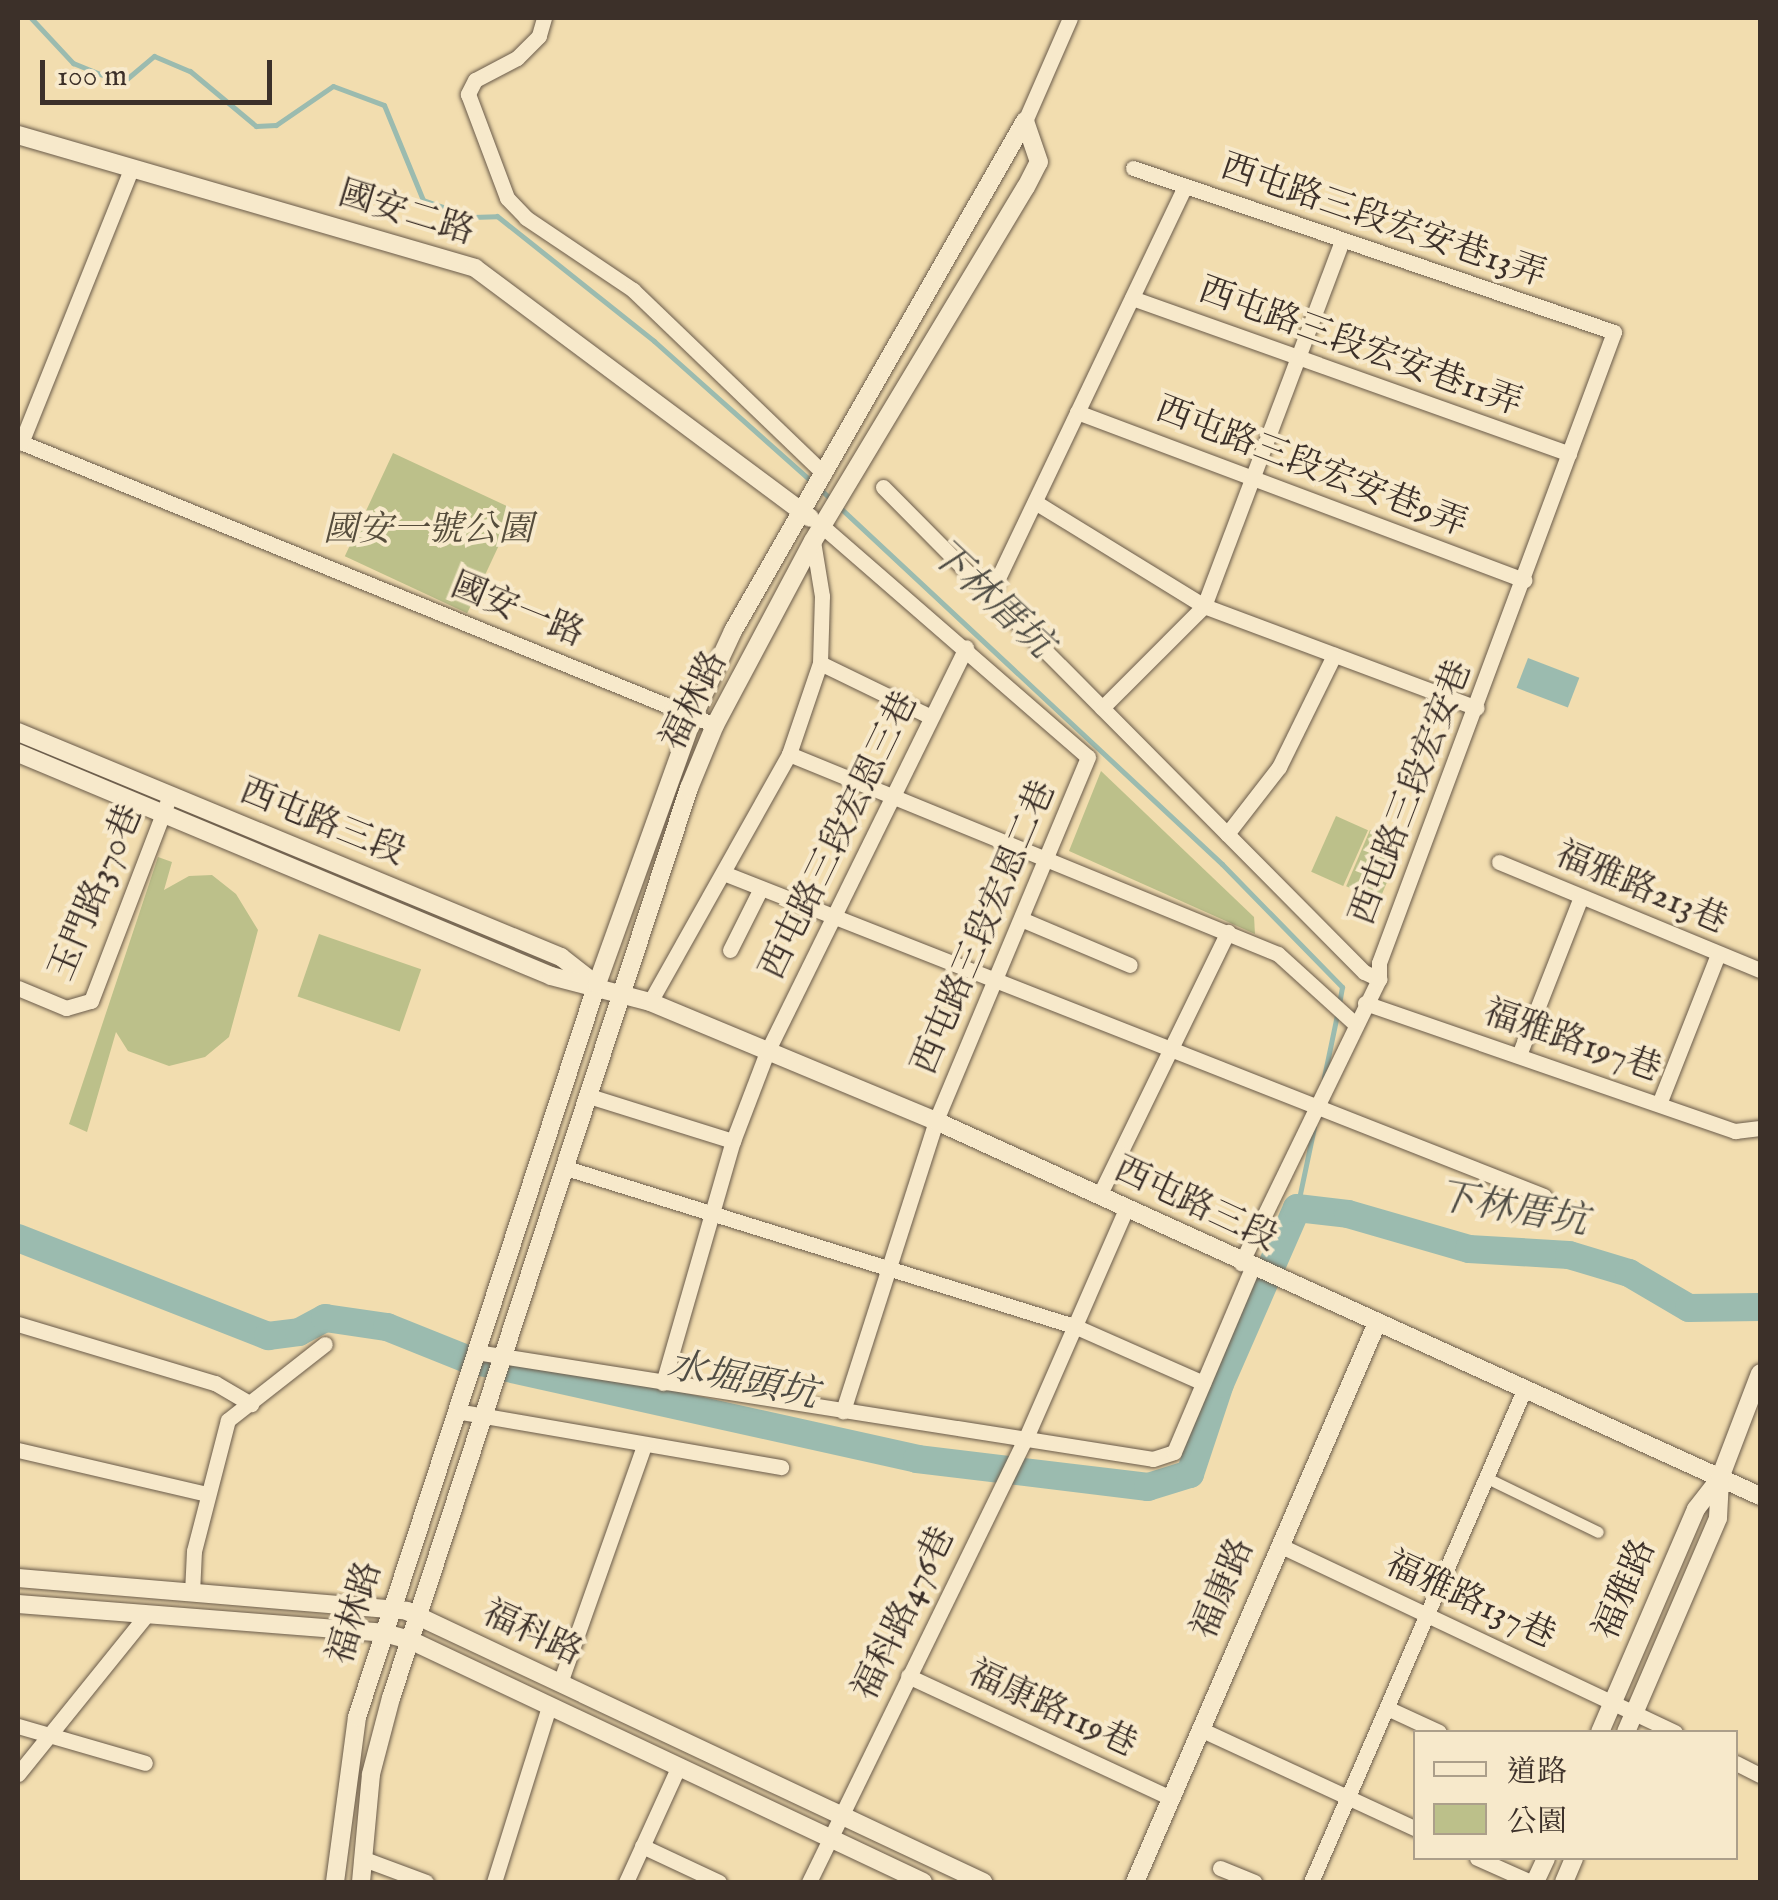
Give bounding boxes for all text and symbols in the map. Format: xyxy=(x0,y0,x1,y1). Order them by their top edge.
scale bar xyxy=(45,40,278,102)
text: 100 m xyxy=(57,58,127,96)
street label: 西屯路三段宏安巷13弄 xyxy=(1215,147,1551,297)
street label: 國安二路 xyxy=(333,173,479,255)
street label: 西屯路三段宏安巷11弄 xyxy=(1193,270,1527,426)
street label: 西屯路三段宏安巷9弄 xyxy=(1149,389,1473,547)
park label: 國安一號公園 xyxy=(323,510,533,552)
water label: 下林厝坑 xyxy=(919,531,1061,669)
street label: 國安一路 xyxy=(444,565,590,657)
street label: 福林路 xyxy=(653,645,737,757)
street label: 西屯路三段宏安巷 xyxy=(1342,655,1482,931)
street label: 西屯路三段宏恩三巷 xyxy=(752,685,928,987)
street label: 西屯路三段 xyxy=(233,771,411,875)
street label: 西屯路三段宏恩二巷 xyxy=(904,775,1066,1081)
street label: 玉門路370巷 xyxy=(41,799,153,987)
street label: 福雅路213巷 xyxy=(1549,834,1733,944)
street label: 福雅路197巷 xyxy=(1478,992,1666,1092)
street label: 西屯路三段 xyxy=(1107,1149,1283,1261)
water label: 下林厝坑 xyxy=(1433,1175,1591,1247)
water label: 水堀頭坑 xyxy=(663,1344,821,1420)
street label: 福科路476巷 xyxy=(845,1521,965,1707)
street label: 福康路 xyxy=(1184,1532,1264,1646)
street label: 福雅路 xyxy=(1586,1533,1666,1647)
street label: 福雅路137巷 xyxy=(1378,1543,1562,1659)
street label: 福林路 xyxy=(321,1557,391,1669)
street label: 福科路 xyxy=(476,1593,588,1675)
street label: 福康路119巷 xyxy=(961,1653,1143,1767)
legend xyxy=(1413,1730,1738,1860)
text: 道路 xyxy=(1507,1754,1567,1792)
text: 公園 xyxy=(1507,1804,1567,1842)

